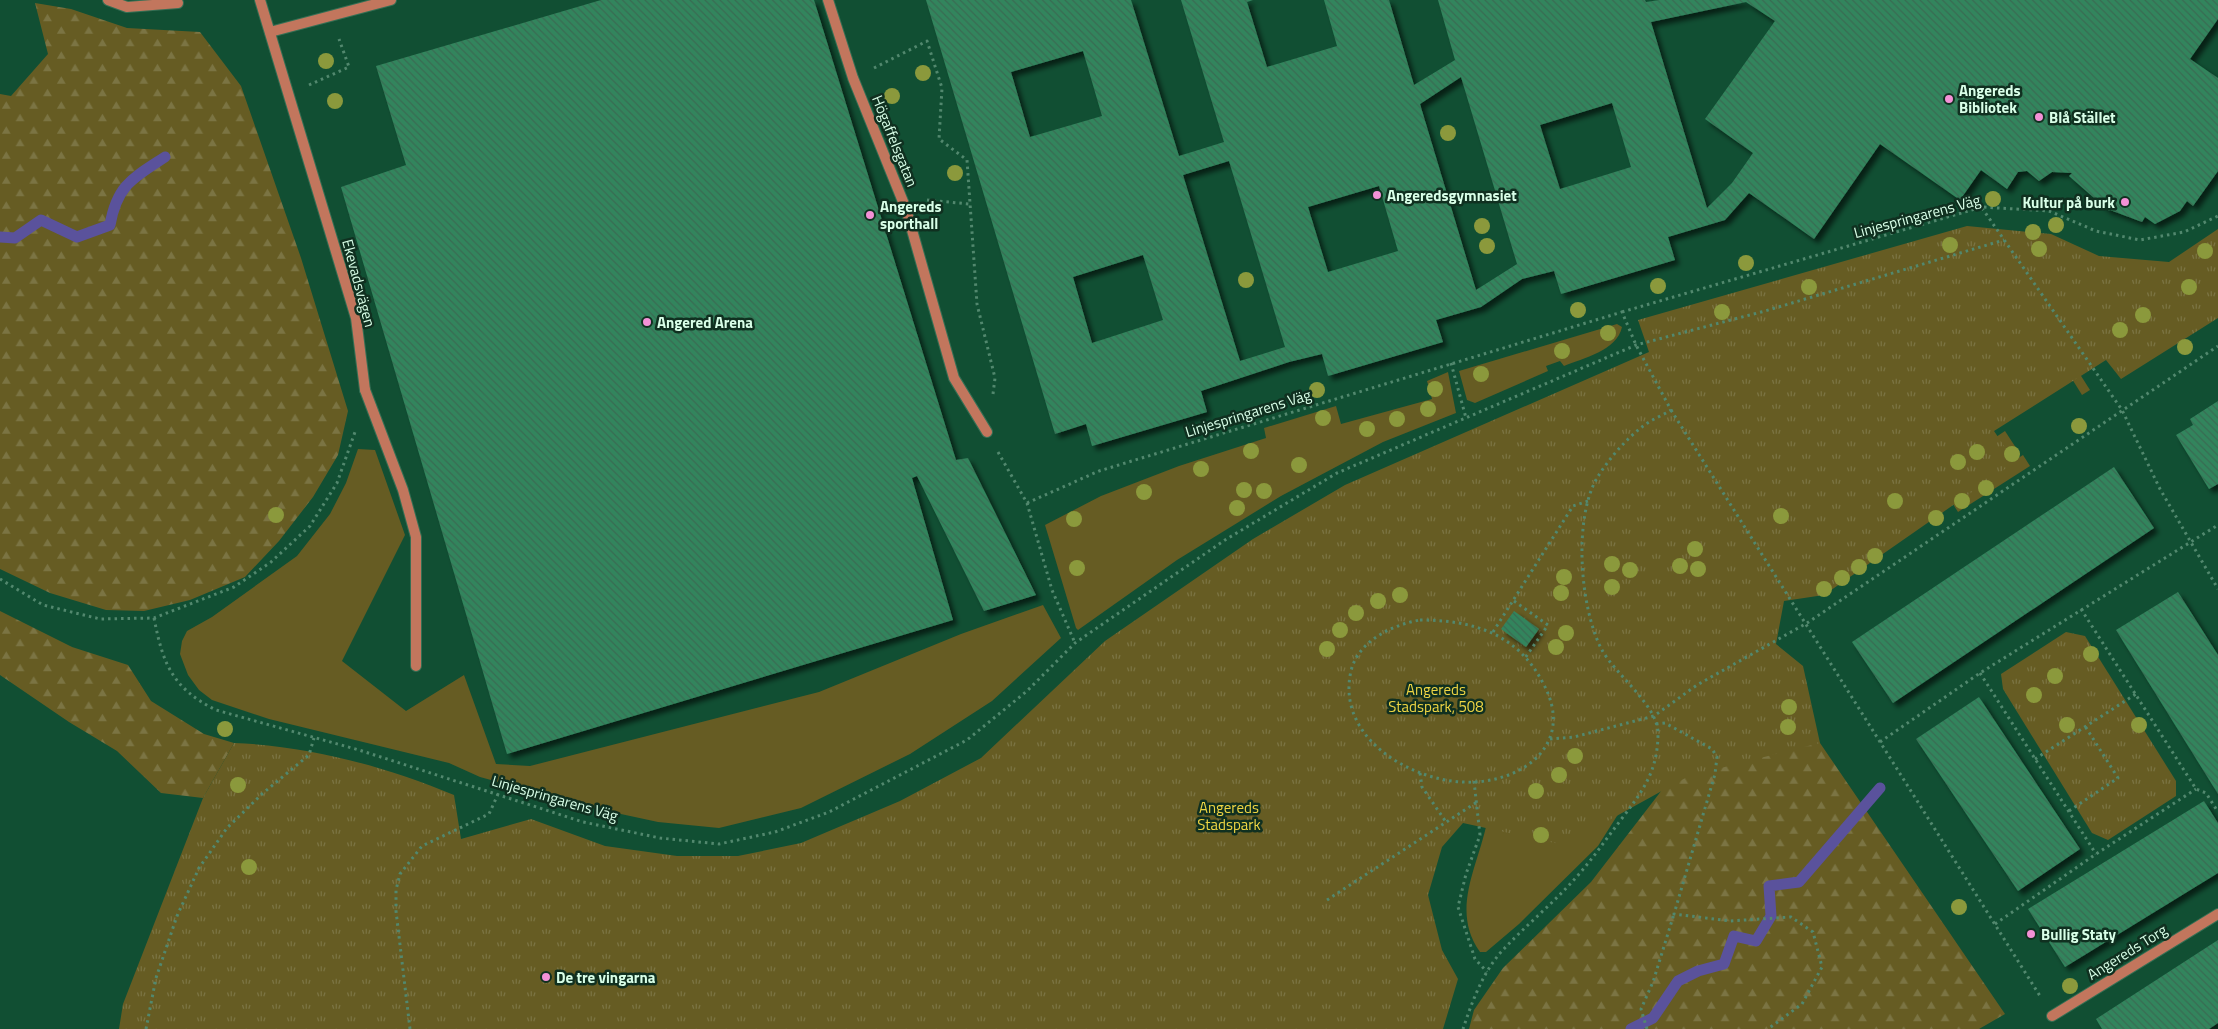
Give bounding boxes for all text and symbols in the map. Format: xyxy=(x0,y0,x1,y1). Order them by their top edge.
place label: Angereds Bibliotek xyxy=(1959,79,2021,119)
street label: Högaffelsgatan xyxy=(866,92,924,190)
marker: Angereds Bibliotek xyxy=(1943,93,1955,105)
place label: Blå Stället xyxy=(2049,106,2116,129)
marker: Blå Stället xyxy=(2033,111,2045,123)
place label: Angeredsgymnasiet xyxy=(1387,184,1517,207)
street label: Linjespringarens Väg xyxy=(1851,188,1983,244)
marker: Angeredsgymnasiet xyxy=(1371,189,1383,201)
place label: Kultur på burk xyxy=(2022,191,2115,214)
place label: Angereds sporthall xyxy=(880,195,942,235)
marker: Kultur på burk xyxy=(2119,196,2131,208)
marker: Angereds sporthall xyxy=(864,209,876,221)
street label: Ekevadsvägen xyxy=(336,237,382,329)
place label: Angered Arena xyxy=(657,311,753,334)
marker: Angered Arena xyxy=(641,316,653,328)
street label: Linjespringarens Väg xyxy=(1182,383,1314,443)
park label: Angereds Stadspark, 508 xyxy=(1388,678,1484,718)
street label: Linjespringarens Väg xyxy=(489,769,621,827)
park label: Angereds Stadspark xyxy=(1197,796,1261,836)
street label: Angereds Torg xyxy=(2083,918,2172,986)
place label: Bullig Staty xyxy=(2041,923,2116,946)
marker: Bullig Staty xyxy=(2025,928,2037,940)
place label: De tre vingarna xyxy=(556,966,656,989)
marker: De tre vingarna xyxy=(540,971,552,983)

